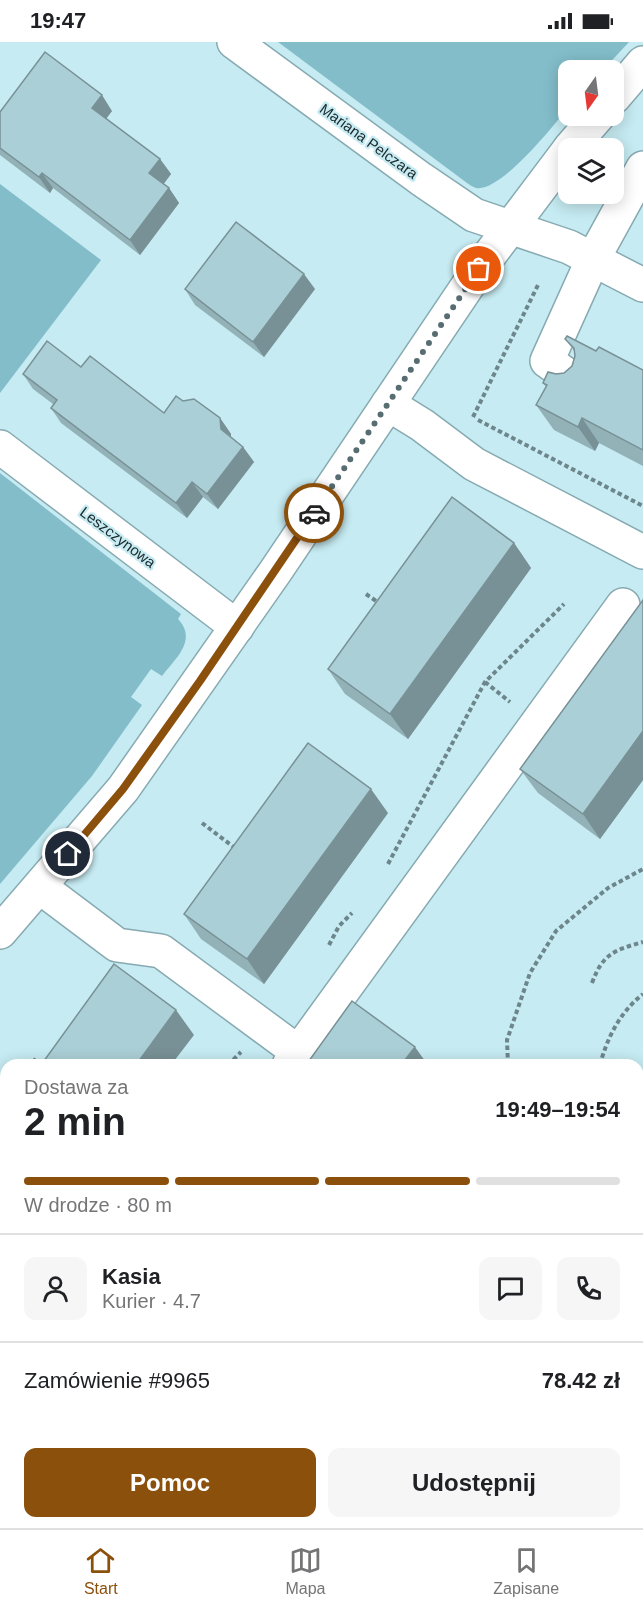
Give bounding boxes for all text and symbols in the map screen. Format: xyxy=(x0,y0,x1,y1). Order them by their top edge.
text: 19:47 xyxy=(30,8,86,33)
north arrow xyxy=(558,60,624,126)
map controls xyxy=(558,60,624,204)
street label: Mariana Pelczara xyxy=(317,100,422,183)
button: layers xyxy=(558,138,624,204)
pin xyxy=(453,243,504,294)
icon: bag xyxy=(462,252,495,285)
courier xyxy=(284,483,344,543)
icon: car xyxy=(298,497,331,530)
street label: Leszczynowa xyxy=(77,503,160,571)
pin xyxy=(42,828,93,879)
icon: home xyxy=(51,837,84,870)
text: Dostawa za xyxy=(24,1076,129,1098)
text: 19:49–19:54 xyxy=(495,1097,620,1122)
text: 2 min xyxy=(24,1100,126,1143)
text: W drodze · 80 m xyxy=(24,1194,172,1216)
button: person xyxy=(24,1257,87,1320)
button: chat xyxy=(479,1257,542,1320)
button: phone xyxy=(557,1257,620,1320)
text: Kasia xyxy=(102,1264,161,1289)
text: Kurier · 4.7 xyxy=(102,1290,201,1312)
text: Zamówienie #9965 xyxy=(24,1368,210,1393)
text: 78.42 zł xyxy=(542,1368,620,1393)
button: Pomoc xyxy=(24,1448,316,1517)
button: Udostępnij xyxy=(328,1448,620,1517)
tab: Start xyxy=(84,1544,118,1598)
tab: Mapa xyxy=(285,1544,326,1598)
tab: Zapisane xyxy=(493,1544,559,1598)

